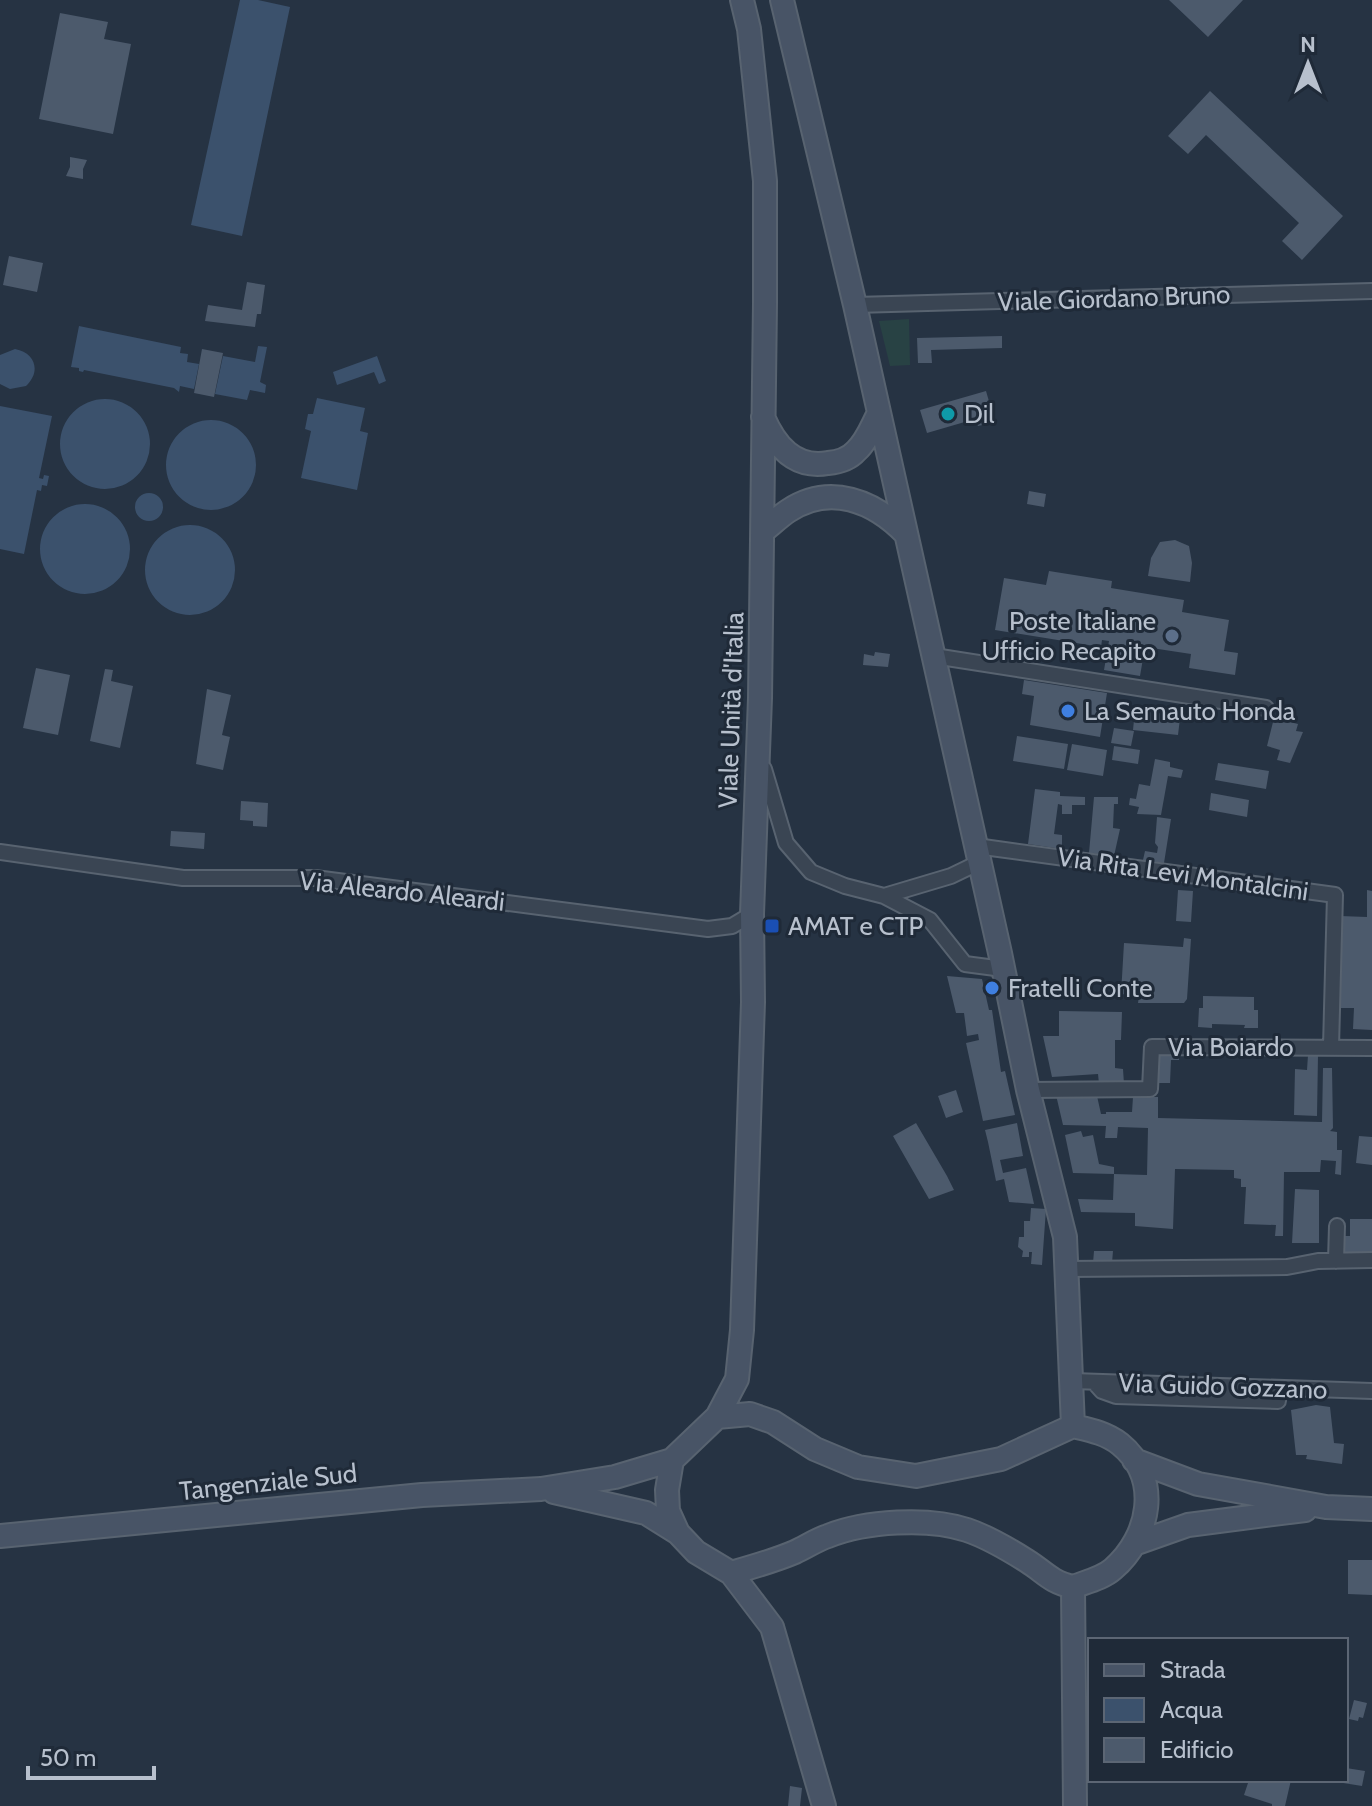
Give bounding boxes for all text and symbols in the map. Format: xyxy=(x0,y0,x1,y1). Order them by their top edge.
north arrow xyxy=(1268,24,1348,104)
text: N xyxy=(1300,31,1316,58)
street label: Viale Giordano Bruno xyxy=(997,278,1231,318)
place label: Dil xyxy=(964,398,994,430)
marker: Dil xyxy=(939,405,957,423)
place label: Poste Italiane Ufficio Recapito xyxy=(981,605,1156,667)
street label: Viale Unità d'Italia xyxy=(712,611,750,809)
marker: Poste Italiane Ufficio Recapito xyxy=(1163,627,1181,645)
place label: La Semauto Honda xyxy=(1084,695,1296,727)
marker: La Semauto Honda xyxy=(1059,702,1077,720)
street label: Via Rita Levi Montalcini xyxy=(1055,841,1311,907)
street label: Via Aleardo Aleardi xyxy=(298,864,506,918)
place label: AMAT e CTP xyxy=(788,910,923,942)
marker: AMAT e CTP xyxy=(763,917,781,935)
place label: Fratelli Conte xyxy=(1008,972,1153,1004)
marker: Fratelli Conte xyxy=(983,979,1001,997)
street label: Via Boiardo xyxy=(1168,1031,1294,1063)
street label: Via Guido Gozzano xyxy=(1118,1366,1328,1406)
street label: Tangenziale Sud xyxy=(178,1457,358,1507)
legend xyxy=(1088,1638,1348,1782)
text: Strada xyxy=(1160,1655,1226,1684)
text: Acqua xyxy=(1160,1695,1223,1724)
scale bar xyxy=(28,1730,154,1780)
text: Edificio xyxy=(1160,1735,1234,1764)
text: 50 m xyxy=(40,1743,96,1772)

